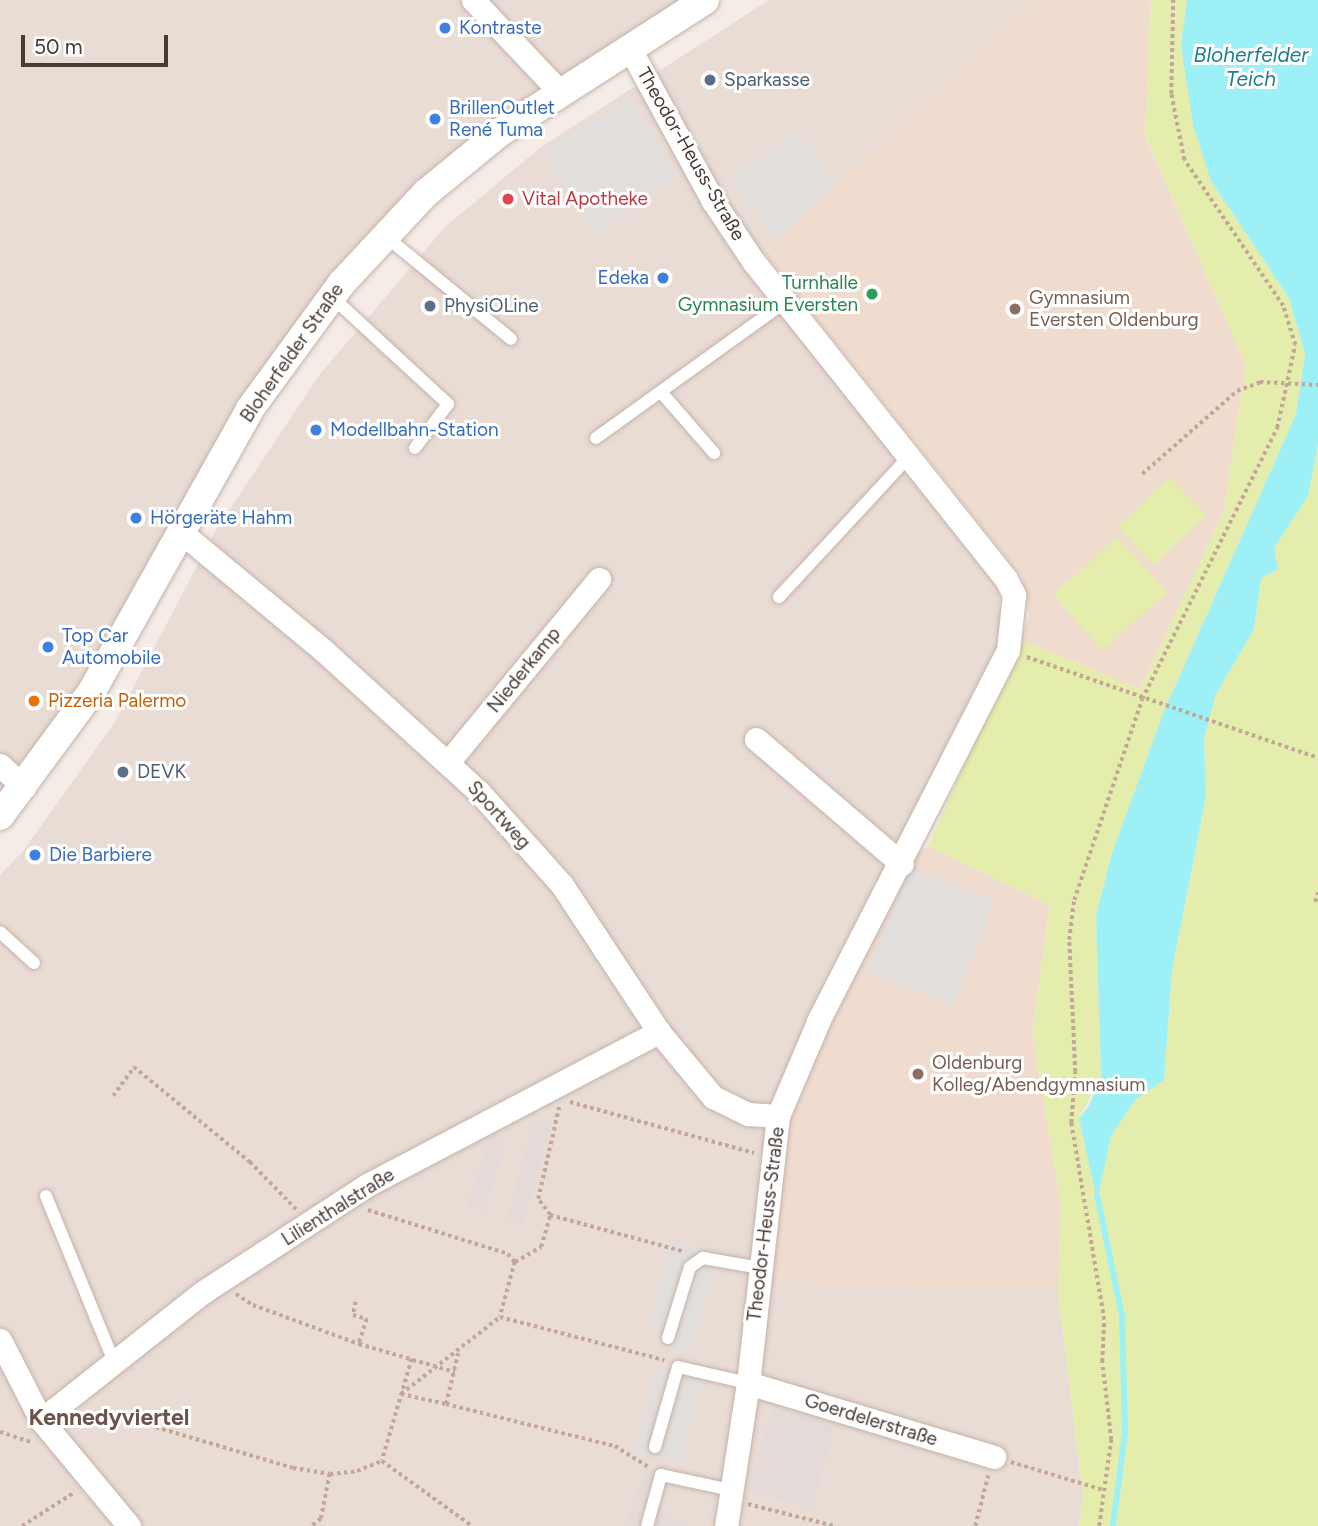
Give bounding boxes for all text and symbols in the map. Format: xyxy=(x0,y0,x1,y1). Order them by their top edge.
place label: Kontraste xyxy=(459,17,542,39)
marker: Kontraste xyxy=(437,20,453,36)
scale bar xyxy=(24,21,172,65)
text: 50 m xyxy=(34,34,83,59)
water label: Bloherfelder Teich xyxy=(1194,42,1308,92)
street label: Theodor-Heuss-Straße xyxy=(632,63,750,245)
place label: Sparkasse xyxy=(724,69,810,91)
marker: Sparkasse xyxy=(702,72,718,88)
place label: BrillenOutlet René Tuma xyxy=(449,97,555,141)
marker: BrillenOutlet René Tuma xyxy=(427,111,443,127)
place label: Vital Apotheke xyxy=(522,188,648,210)
marker: Vital Apotheke xyxy=(500,191,516,207)
place label: Edeka xyxy=(598,267,649,289)
marker: Edeka xyxy=(655,270,671,286)
place label: Turnhalle Gymnasium Eversten xyxy=(678,272,858,316)
street label: Bloherfelder Straße xyxy=(236,279,348,427)
marker: Turnhalle Gymnasium Eversten xyxy=(864,286,880,302)
place label: Gymnasium Eversten Oldenburg xyxy=(1029,287,1199,331)
place label: PhysiOLine xyxy=(444,295,539,317)
marker: PhysiOLine xyxy=(422,298,438,314)
marker: Gymnasium Eversten Oldenburg xyxy=(1007,301,1023,317)
place label: Modellbahn-Station xyxy=(330,419,499,441)
marker: Modellbahn-Station xyxy=(308,422,324,438)
place label: Hörgeräte Hahm xyxy=(150,507,292,529)
marker: Hörgeräte Hahm xyxy=(128,510,144,526)
street label: Niederkamp xyxy=(483,623,565,717)
place label: Top Car Automobile xyxy=(62,625,161,669)
marker: Top Car Automobile xyxy=(40,639,56,655)
place label: Pizzeria Palermo xyxy=(48,690,186,712)
marker: Pizzeria Palermo xyxy=(26,693,42,709)
place label: DEVK xyxy=(137,761,186,783)
marker: DEVK xyxy=(115,764,131,780)
street label: Sportweg xyxy=(463,776,535,854)
place label: Die Barbiere xyxy=(49,844,152,866)
marker: Die Barbiere xyxy=(27,847,43,863)
place label: Oldenburg Kolleg/Abendgymnasium xyxy=(932,1052,1145,1096)
marker: Oldenburg Kolleg/Abendgymnasium xyxy=(910,1066,926,1082)
street label: Theodor-Heuss-Straße xyxy=(743,1125,789,1323)
street label: Lilienthalstraße xyxy=(277,1163,399,1251)
street label: Goerdelerstraße xyxy=(802,1389,940,1451)
district label: Kennedyviertel xyxy=(29,1403,189,1431)

